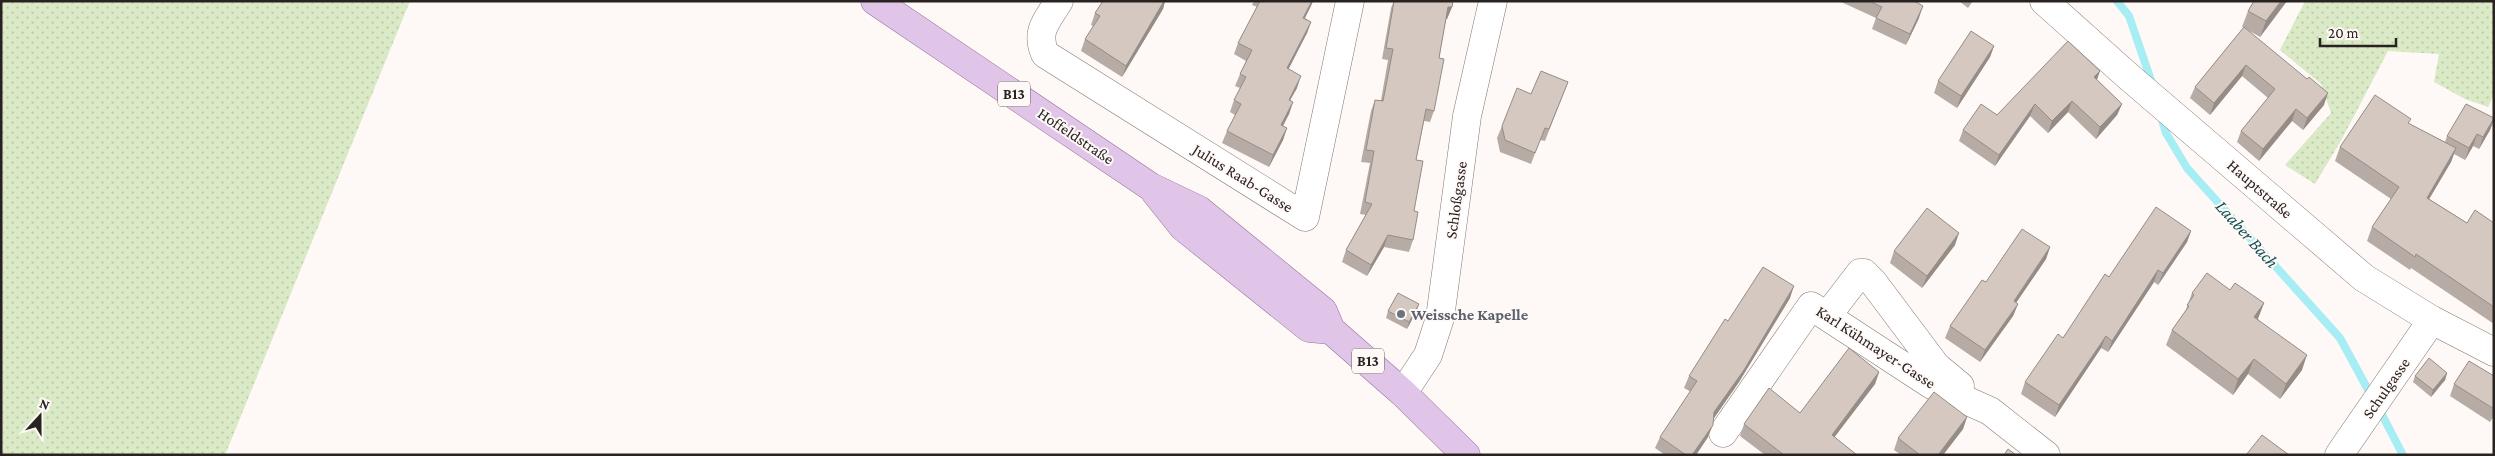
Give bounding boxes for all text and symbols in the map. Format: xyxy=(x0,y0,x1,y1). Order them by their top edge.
scale bar xyxy=(2320,15,2396,47)
text: 20 m xyxy=(2328,25,2359,41)
road number: B13 xyxy=(998,82,1030,106)
street label: Hoffeldstraße xyxy=(1035,104,1117,168)
street label: Julius Raab-Gasse xyxy=(1188,139,1296,216)
street label: Hauptstraße xyxy=(2223,156,2296,222)
street label: Schloßgasse xyxy=(1442,160,1471,240)
water label: Laaber Bach xyxy=(2212,196,2283,272)
street label: Karl Kühmayer-Gasse xyxy=(1813,302,1939,393)
place label: Weissche Kapelle xyxy=(1410,306,1529,323)
marker: Weissche Kapelle xyxy=(1395,308,1407,320)
road number: B13 xyxy=(1352,348,1384,374)
street label: Schulgasse xyxy=(2359,354,2414,422)
north arrow xyxy=(15,391,65,441)
text: N xyxy=(37,395,52,413)

